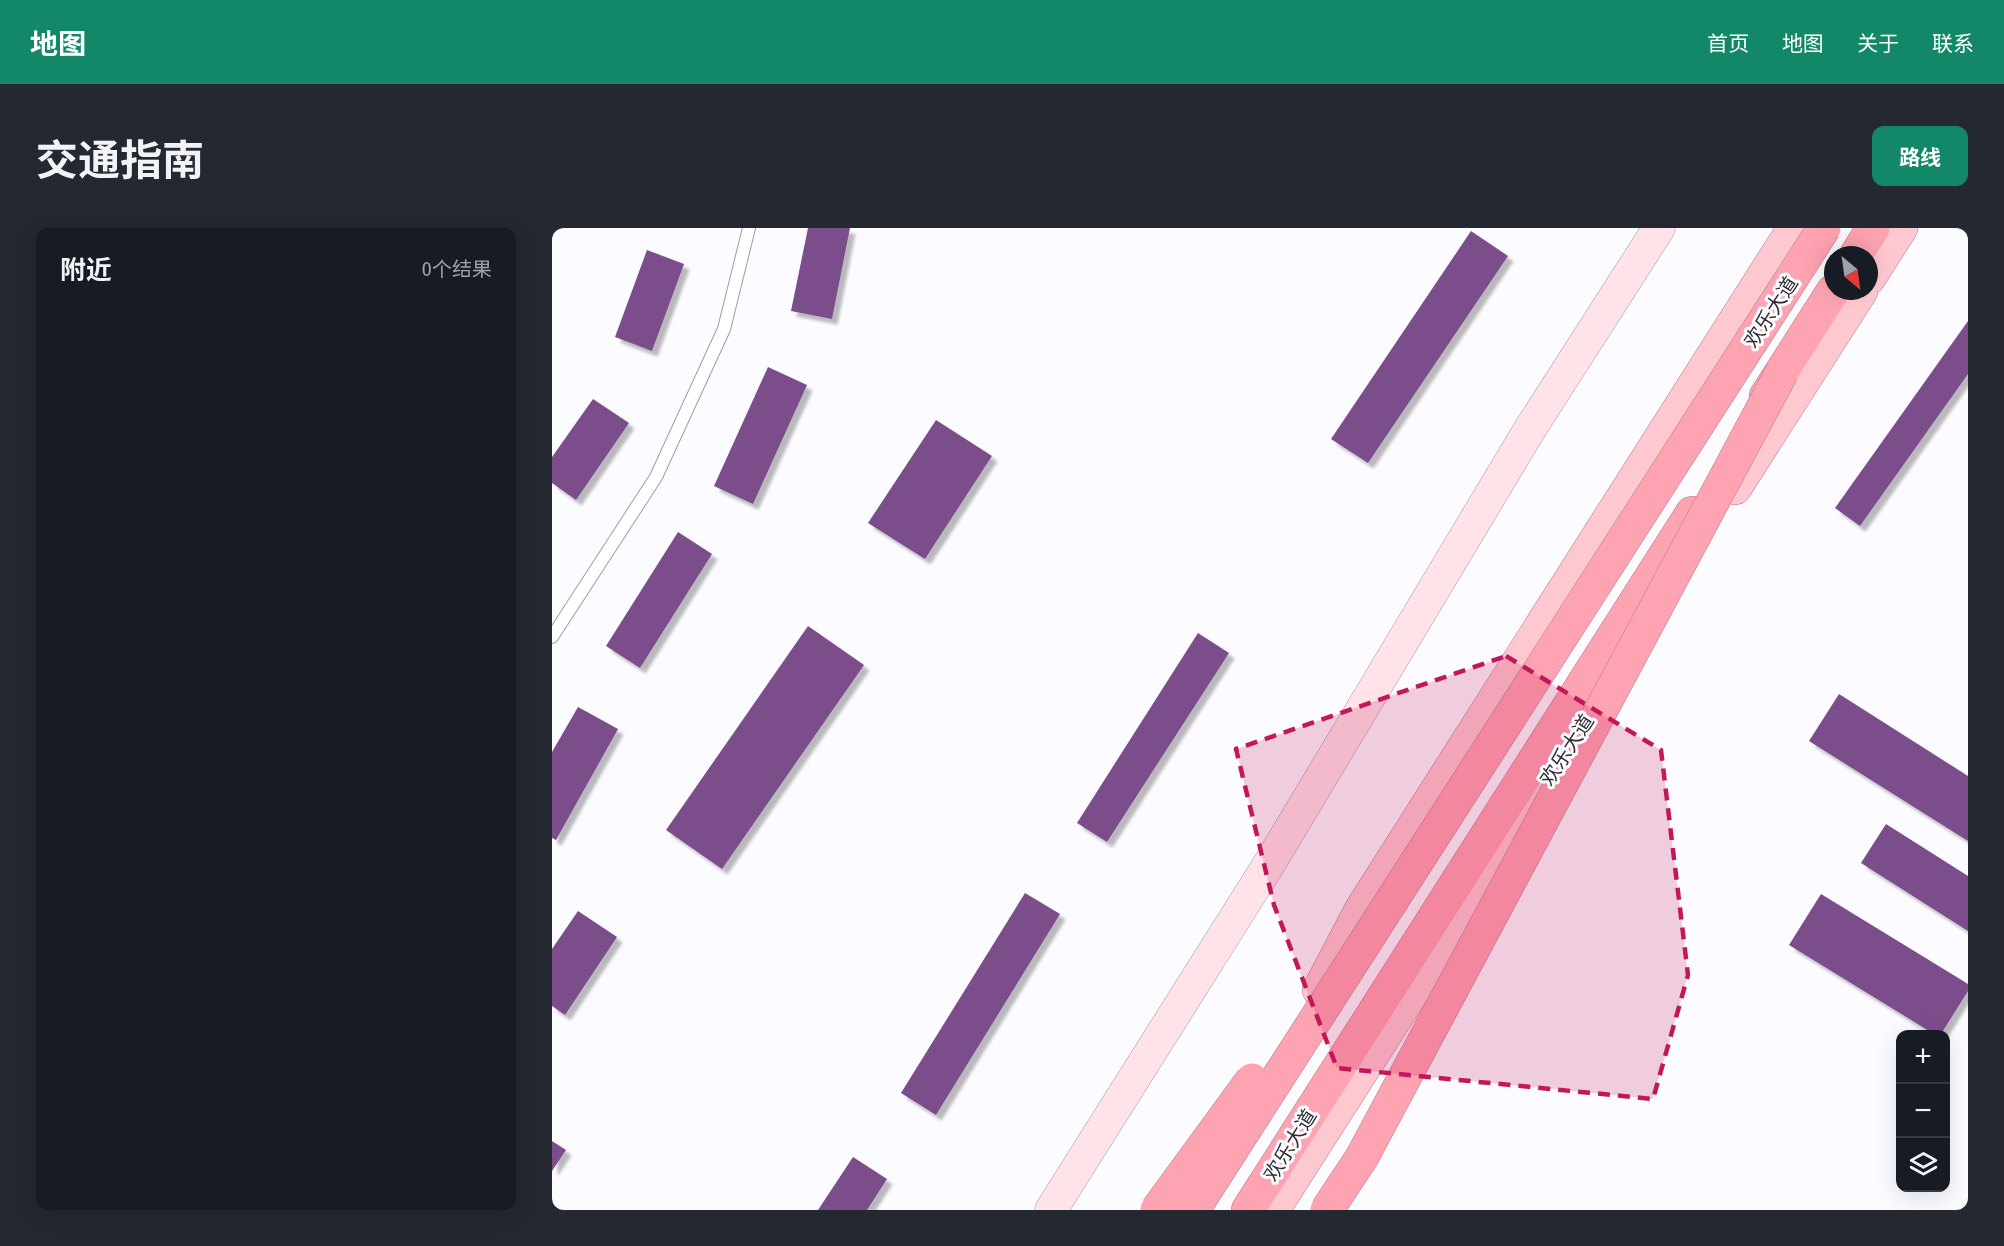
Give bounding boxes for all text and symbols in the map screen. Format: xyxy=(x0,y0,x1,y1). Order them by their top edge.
text: 地图 xyxy=(30,28,86,61)
text: 首页 xyxy=(1707,31,1749,57)
text: 地图 xyxy=(1782,31,1824,57)
text: 关于 xyxy=(1857,31,1899,57)
text: 联系 xyxy=(1932,31,1974,57)
button: 路线 xyxy=(1872,126,1968,186)
text: 交通指南 xyxy=(36,136,204,186)
north arrow xyxy=(1824,246,1878,300)
text: 附近 xyxy=(60,255,112,286)
text: 0个结果 xyxy=(422,257,492,281)
street label: 欢乐大道 xyxy=(1739,272,1803,352)
street label: 欢乐大道 xyxy=(1535,710,1599,790)
map controls xyxy=(1896,1030,1950,1192)
button: + xyxy=(1896,1030,1950,1084)
button: − xyxy=(1896,1084,1950,1138)
street label: 欢乐大道 xyxy=(1259,1105,1321,1185)
button: layers xyxy=(1896,1138,1950,1192)

